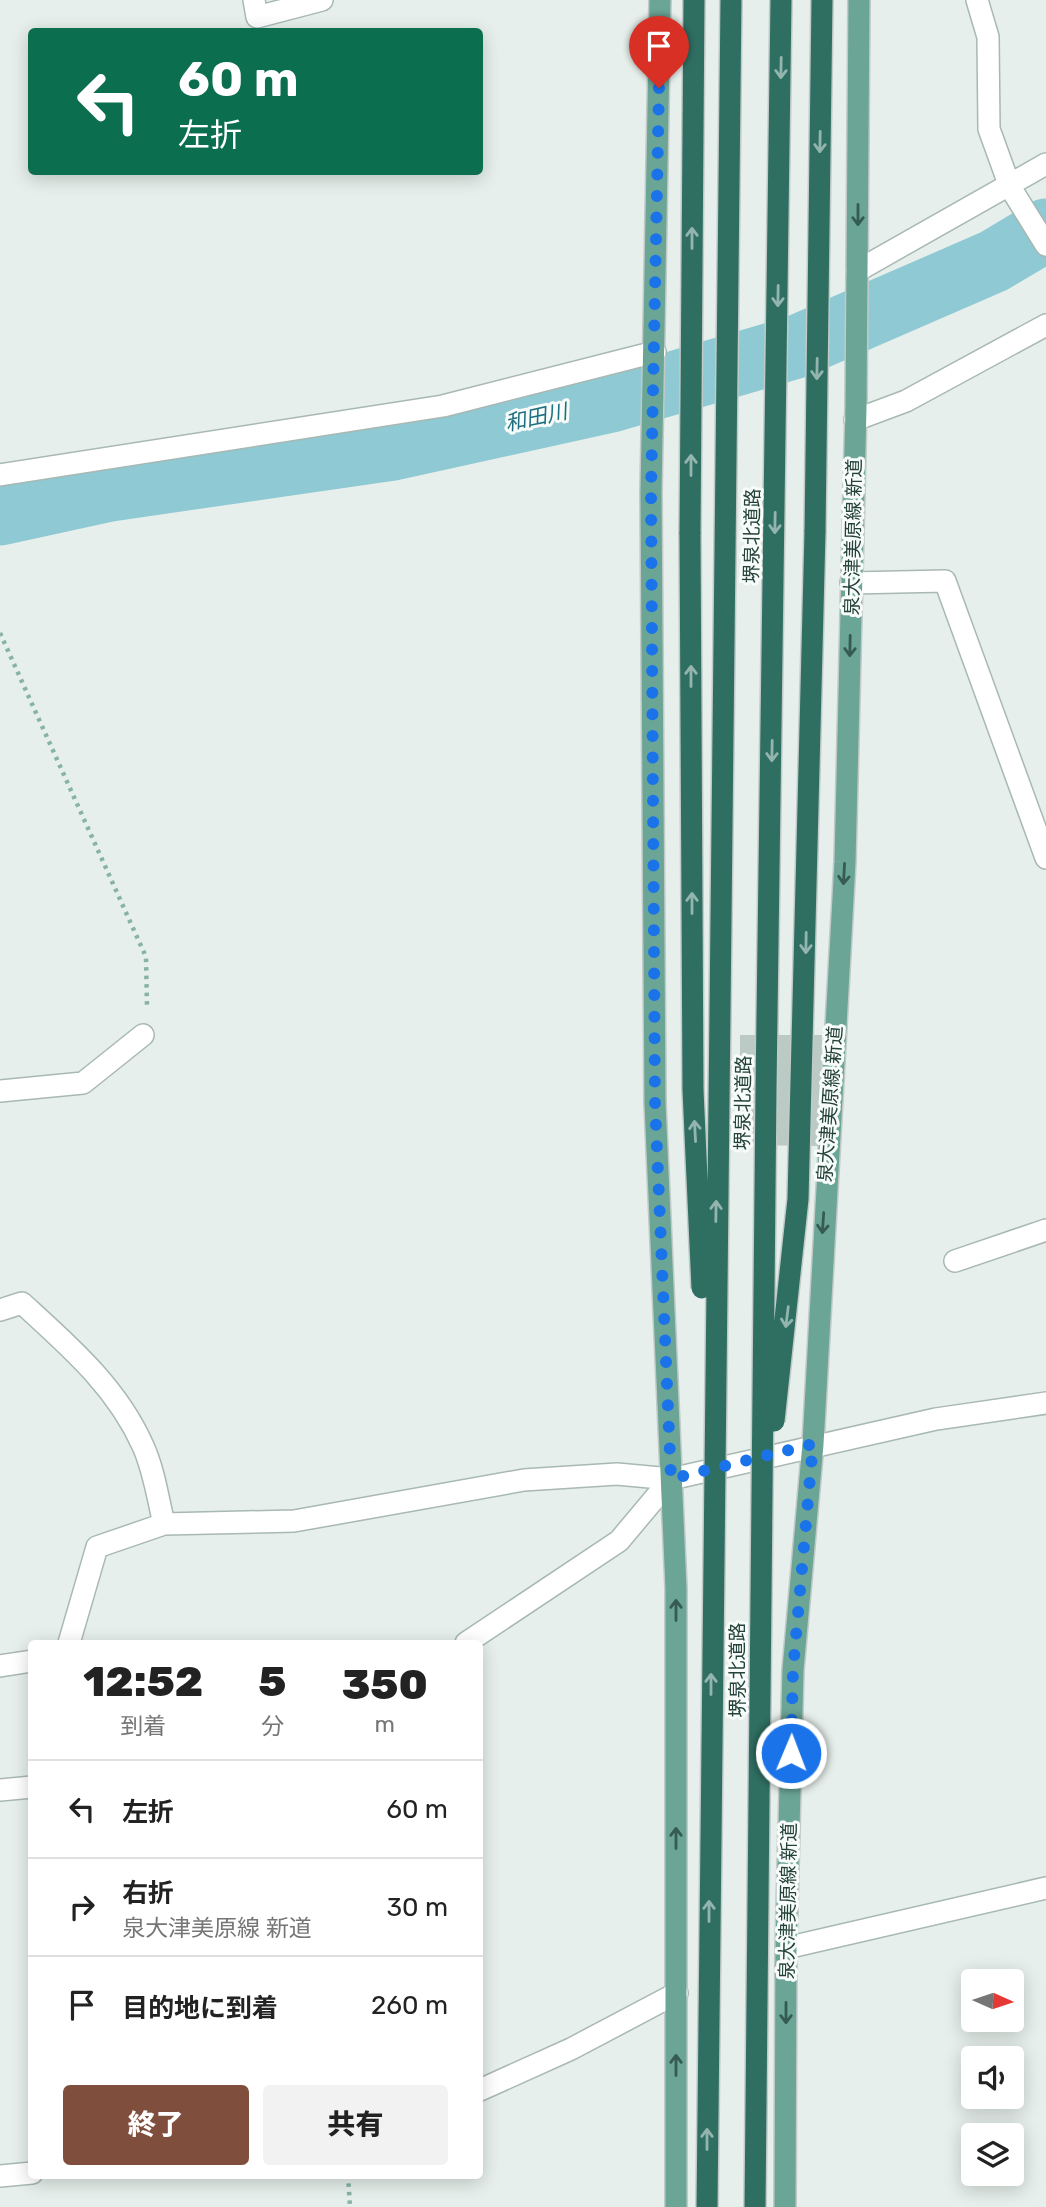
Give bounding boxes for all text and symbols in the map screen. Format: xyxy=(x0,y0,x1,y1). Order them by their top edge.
pin xyxy=(629,16,689,88)
icon: arrive xyxy=(640,27,678,65)
text: 60 m xyxy=(178,50,299,108)
icon: left xyxy=(63,56,154,147)
one-way arrow xyxy=(774,56,787,79)
text: 左折 xyxy=(178,116,242,154)
one-way arrow xyxy=(813,130,827,153)
one-way arrow xyxy=(851,203,865,226)
one-way arrow xyxy=(685,227,699,250)
one-way arrow xyxy=(771,284,785,307)
one-way arrow xyxy=(810,357,824,380)
water label: 和田川 xyxy=(503,398,571,436)
one-way arrow xyxy=(684,454,698,477)
street label: 泉大津美原線 新道 xyxy=(840,458,866,616)
street label: 堺泉北道路 xyxy=(740,488,764,584)
one-way arrow xyxy=(769,511,782,534)
one-way arrow xyxy=(843,634,857,657)
one-way arrow xyxy=(684,664,698,687)
one-way arrow xyxy=(765,739,778,762)
one-way arrow xyxy=(838,862,851,885)
one-way arrow xyxy=(685,892,699,915)
one-way arrow xyxy=(799,932,813,955)
street label: 泉大津美原線 新道 xyxy=(813,1025,847,1183)
street label: 堺泉北道路 xyxy=(731,1055,755,1151)
one-way arrow xyxy=(689,1119,702,1142)
one-way arrow xyxy=(709,1200,723,1223)
one-way arrow xyxy=(816,1211,829,1234)
one-way arrow xyxy=(781,1305,794,1328)
one-way arrow xyxy=(669,1599,683,1622)
street label: 堺泉北道路 xyxy=(726,1622,749,1718)
text: 12:52 xyxy=(83,1657,203,1707)
text: 5 xyxy=(258,1657,286,1707)
text: 350 xyxy=(342,1660,428,1710)
one-way arrow xyxy=(704,1673,718,1696)
text: m xyxy=(374,1710,395,1738)
text: 到着 xyxy=(120,1712,166,1740)
text: 分 xyxy=(261,1712,284,1740)
position arrow xyxy=(754,1716,828,1790)
icon: left xyxy=(63,1790,101,1828)
text: 60 m xyxy=(386,1794,448,1825)
text: 左折 xyxy=(122,1797,174,1828)
street label: 泉大津美原線 新道 xyxy=(775,1822,801,1980)
one-way arrow xyxy=(669,1827,683,1850)
text: 右折 xyxy=(122,1878,174,1909)
icon: right xyxy=(63,1888,101,1926)
text: 30 m xyxy=(386,1892,448,1923)
one-way arrow xyxy=(702,1900,716,1923)
text: 泉大津美原線 新道 xyxy=(122,1914,312,1942)
north arrow xyxy=(961,1969,1024,2032)
map controls xyxy=(961,1969,1024,2186)
icon: arrive xyxy=(63,1986,101,2024)
text: 260 m xyxy=(371,1990,448,2021)
text: 目的地に到着 xyxy=(122,1993,278,2024)
one-way arrow xyxy=(779,2001,793,2024)
button: sound xyxy=(961,2046,1024,2109)
one-way arrow xyxy=(670,2054,683,2077)
button: 終了 xyxy=(63,2085,249,2165)
button: 共有 xyxy=(263,2085,448,2165)
button: layers xyxy=(961,2123,1024,2186)
one-way arrow xyxy=(700,2128,714,2151)

